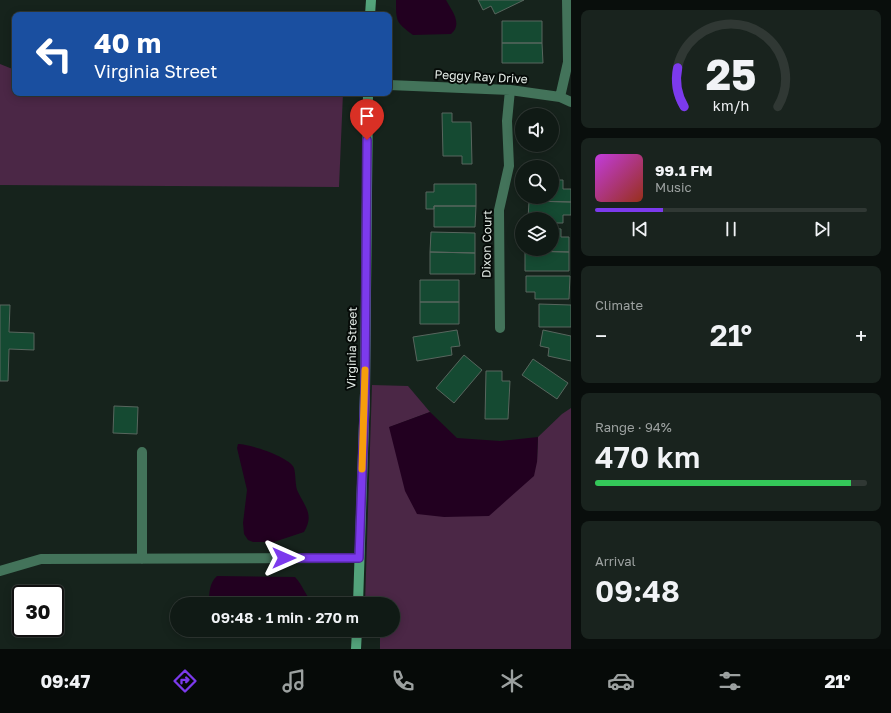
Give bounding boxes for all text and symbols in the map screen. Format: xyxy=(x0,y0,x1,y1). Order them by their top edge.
text: 40 m xyxy=(94,26,161,59)
icon: left xyxy=(28,28,80,80)
text: 25 xyxy=(706,49,756,99)
text: Virginia Street xyxy=(94,60,217,82)
street label: Peggy Ray Drive xyxy=(434,67,528,86)
text: km/h xyxy=(713,96,749,113)
pin xyxy=(350,99,384,140)
icon: arrive xyxy=(356,105,378,127)
map controls xyxy=(515,108,559,256)
button: sound xyxy=(515,108,559,152)
button: search xyxy=(515,160,559,204)
text: 99.1 FM xyxy=(655,161,713,179)
text: Music xyxy=(655,179,692,195)
street label: Dixon Court xyxy=(478,210,495,278)
button: layers xyxy=(515,212,559,256)
icon: previous xyxy=(629,218,651,240)
icon: pause xyxy=(720,218,742,240)
icon: next xyxy=(811,218,833,240)
text: Climate xyxy=(595,297,643,313)
street label: Virginia Street xyxy=(343,307,360,389)
text: 21° xyxy=(710,317,752,353)
text: − xyxy=(595,322,607,349)
text: + xyxy=(855,322,867,349)
text: Range · 94% xyxy=(595,419,672,435)
text: 470 km xyxy=(595,439,700,475)
position arrow xyxy=(263,537,305,579)
text: Arrival xyxy=(595,553,636,569)
text: 09:48 xyxy=(595,573,680,609)
speed limit sign: 30 xyxy=(12,585,64,637)
text: 09:48 · 1 min · 270 m xyxy=(211,608,359,626)
icon: directions xyxy=(171,667,199,695)
icon: music xyxy=(280,667,308,695)
icon: phone xyxy=(389,667,417,695)
icon: climate xyxy=(498,667,526,695)
icon: car xyxy=(607,667,635,695)
icon: filters xyxy=(716,667,744,695)
text: 09:47 xyxy=(40,670,90,692)
text: 21° xyxy=(824,670,850,692)

